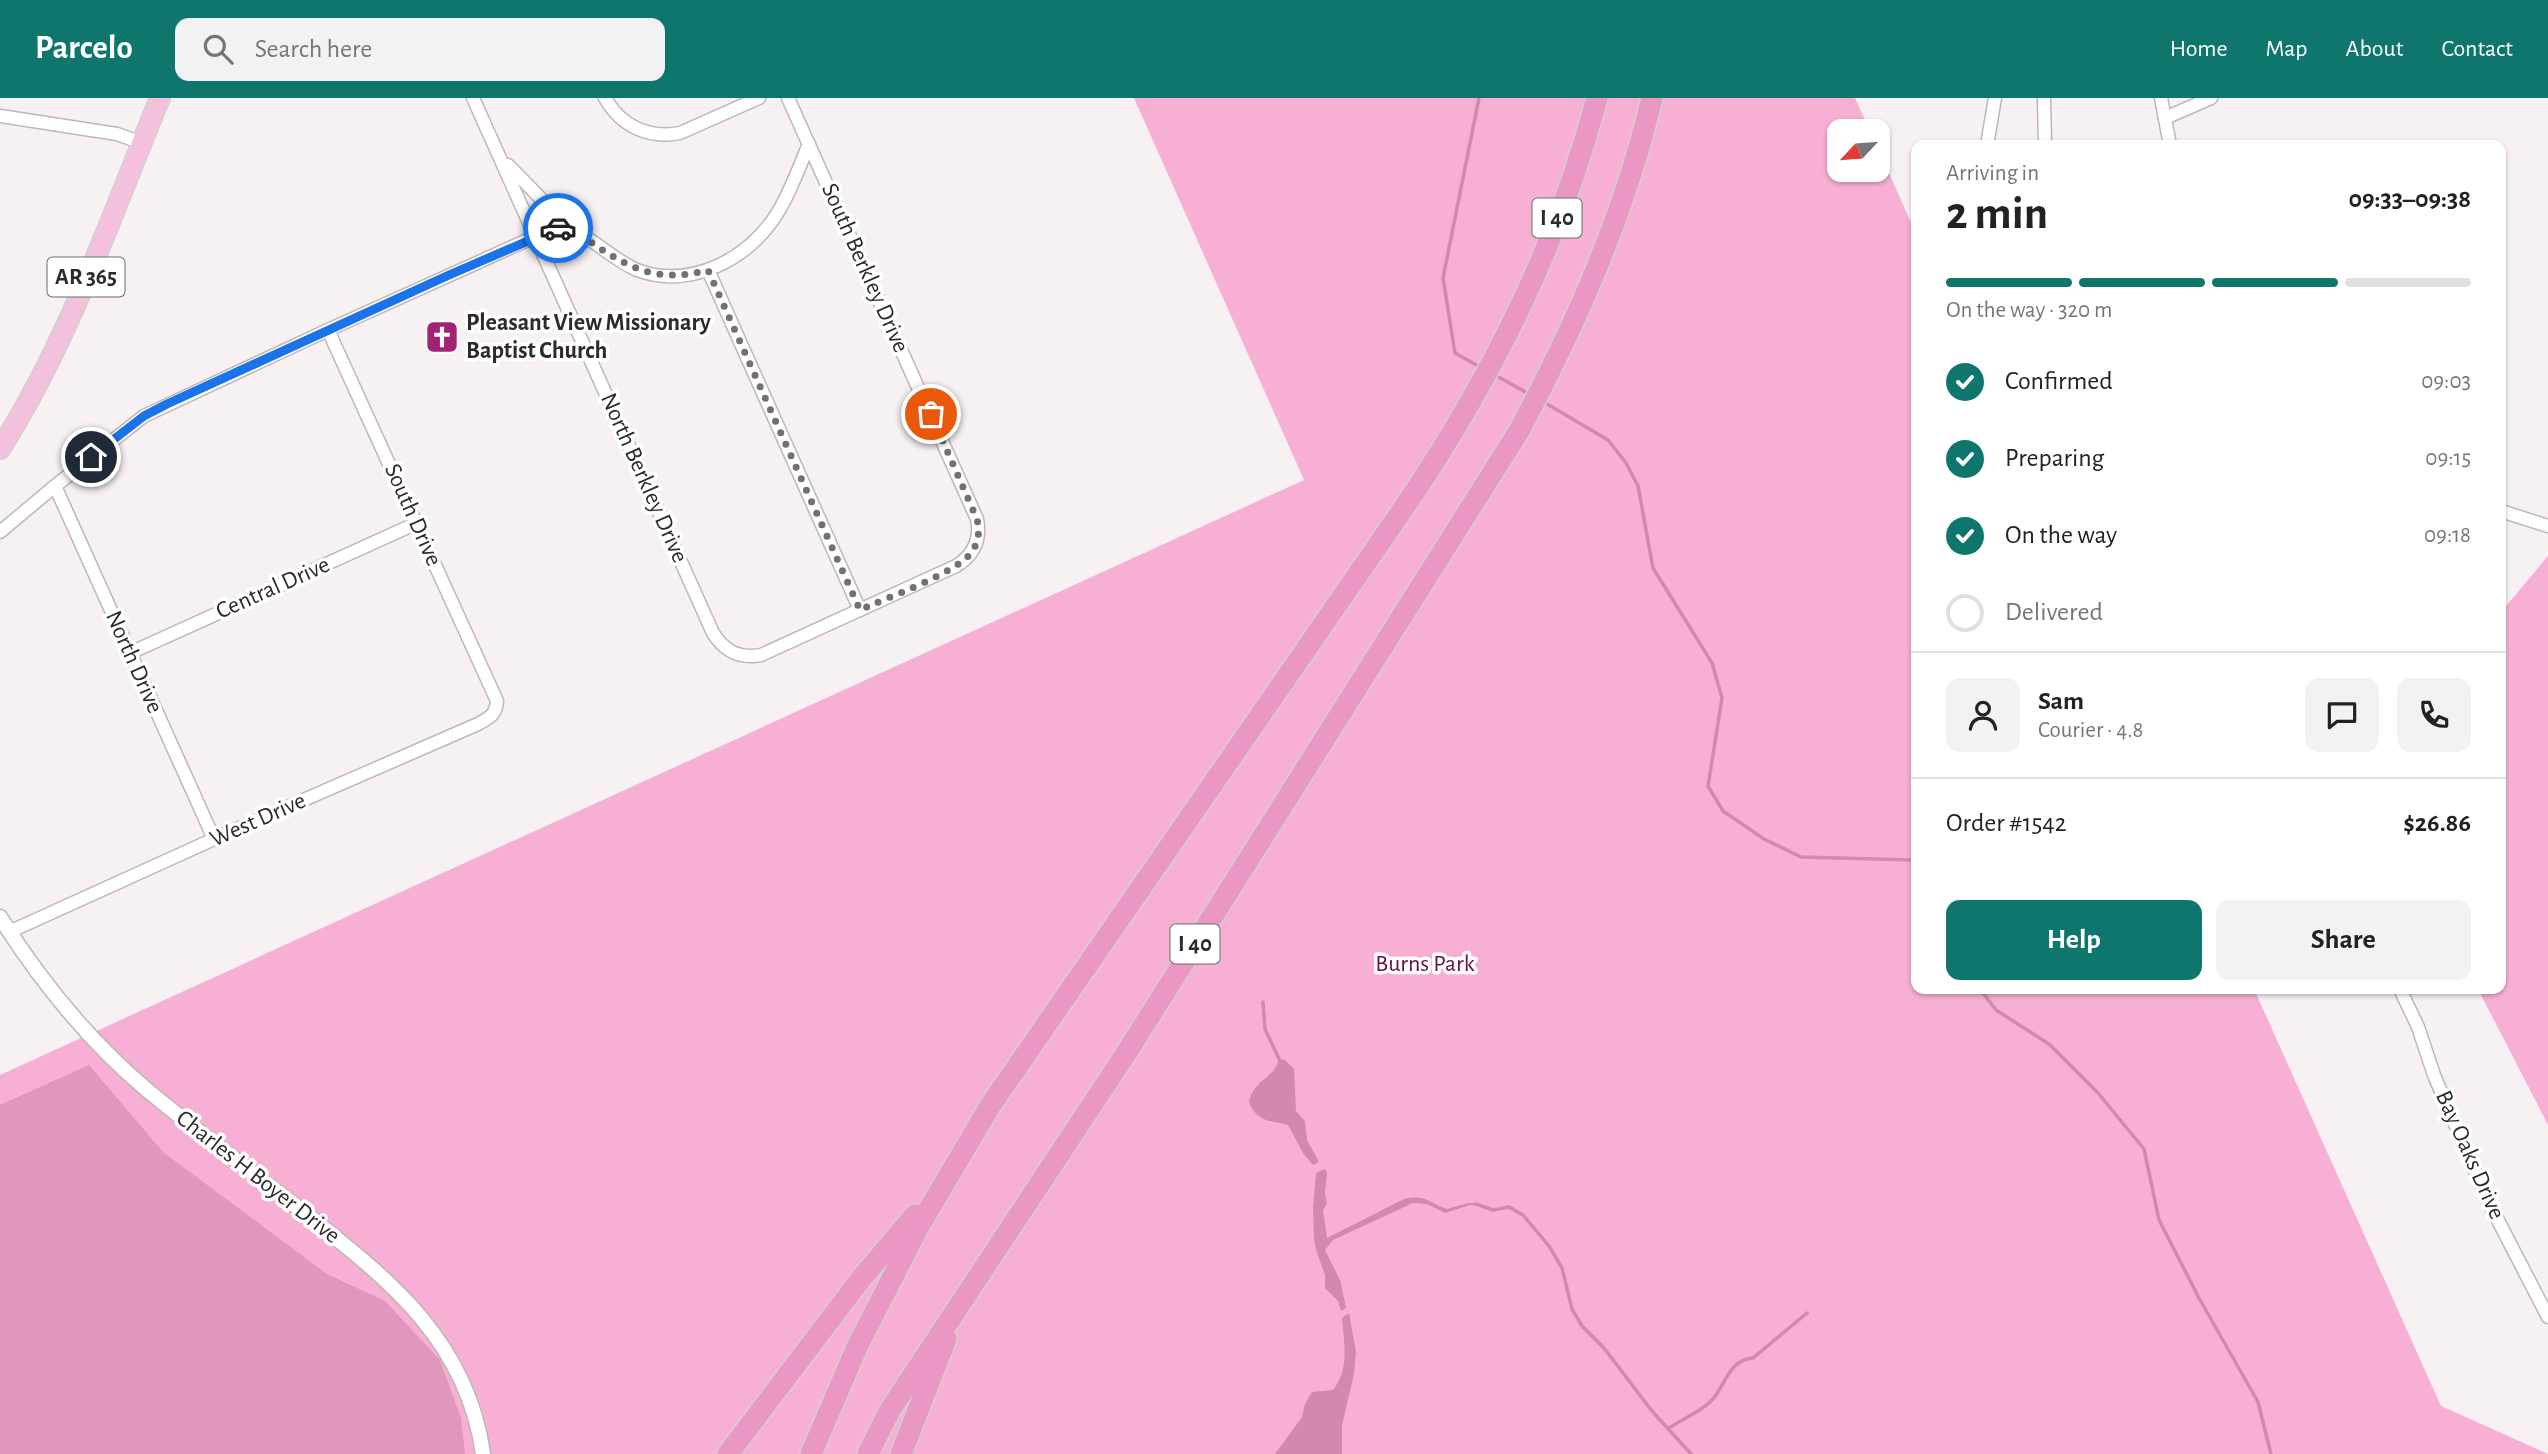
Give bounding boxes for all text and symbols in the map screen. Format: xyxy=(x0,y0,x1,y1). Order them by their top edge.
search box xyxy=(175,18,665,81)
icon: search xyxy=(199,30,237,68)
text: Parcelo xyxy=(35,32,133,65)
text: Search here xyxy=(255,36,372,62)
text: Home xyxy=(2170,37,2228,61)
text: Map xyxy=(2266,37,2308,61)
text: About xyxy=(2346,37,2403,61)
text: Contact xyxy=(2441,37,2513,61)
north arrow xyxy=(1827,119,1890,182)
map controls xyxy=(1827,119,1890,182)
text: Arriving in xyxy=(1946,162,2039,185)
street label: South Berkley Drive xyxy=(817,180,913,356)
text: 09:33–09:38 xyxy=(2348,186,2471,212)
text: 2 min xyxy=(1946,191,2048,237)
courier xyxy=(523,193,593,263)
road number: I 40 xyxy=(1532,198,1582,238)
icon: car xyxy=(539,209,577,247)
road number: AR 365 xyxy=(48,258,124,296)
text: On the way · 320 m xyxy=(1946,299,2112,322)
place label: Pleasant View Missionary Baptist Church xyxy=(466,311,711,363)
church icon: Pleasant View Missionary Baptist Church xyxy=(423,318,461,356)
icon: check xyxy=(1946,363,1984,401)
text: Confirmed xyxy=(2005,368,2113,394)
text: 09:03 xyxy=(2421,370,2471,393)
pin xyxy=(901,384,961,444)
street label: North Berkley Drive xyxy=(596,390,692,566)
icon: bag xyxy=(912,395,950,433)
pin xyxy=(61,427,121,487)
icon: home xyxy=(72,438,110,476)
icon: check xyxy=(1946,440,1984,478)
text: Preparing xyxy=(2005,445,2104,471)
text: 09:15 xyxy=(2425,447,2471,470)
street label: South Drive xyxy=(380,460,446,570)
icon: check xyxy=(1946,517,1984,555)
text: On the way xyxy=(2005,522,2117,548)
text: 09:18 xyxy=(2424,524,2471,547)
street label: Central Drive xyxy=(213,552,333,624)
text: Delivered xyxy=(2005,599,2103,625)
street label: North Drive xyxy=(101,607,167,717)
button: person xyxy=(1946,678,2020,752)
button: chat xyxy=(2305,678,2379,752)
button: phone xyxy=(2397,678,2471,752)
text: Sam xyxy=(2038,688,2084,714)
text: Courier · 4.8 xyxy=(2038,719,2143,742)
street label: West Drive xyxy=(207,788,309,852)
text: Order #1542 xyxy=(1946,810,2067,836)
text: $26.86 xyxy=(2403,810,2471,836)
button: Help xyxy=(1946,900,2202,980)
button: Share xyxy=(2216,900,2471,980)
road number: I 40 xyxy=(1170,924,1220,964)
park label: Burns Park xyxy=(1375,952,1475,976)
street label: Bay Oaks Drive xyxy=(2431,1087,2509,1223)
street label: Charles H Boyer Drive xyxy=(172,1106,344,1248)

